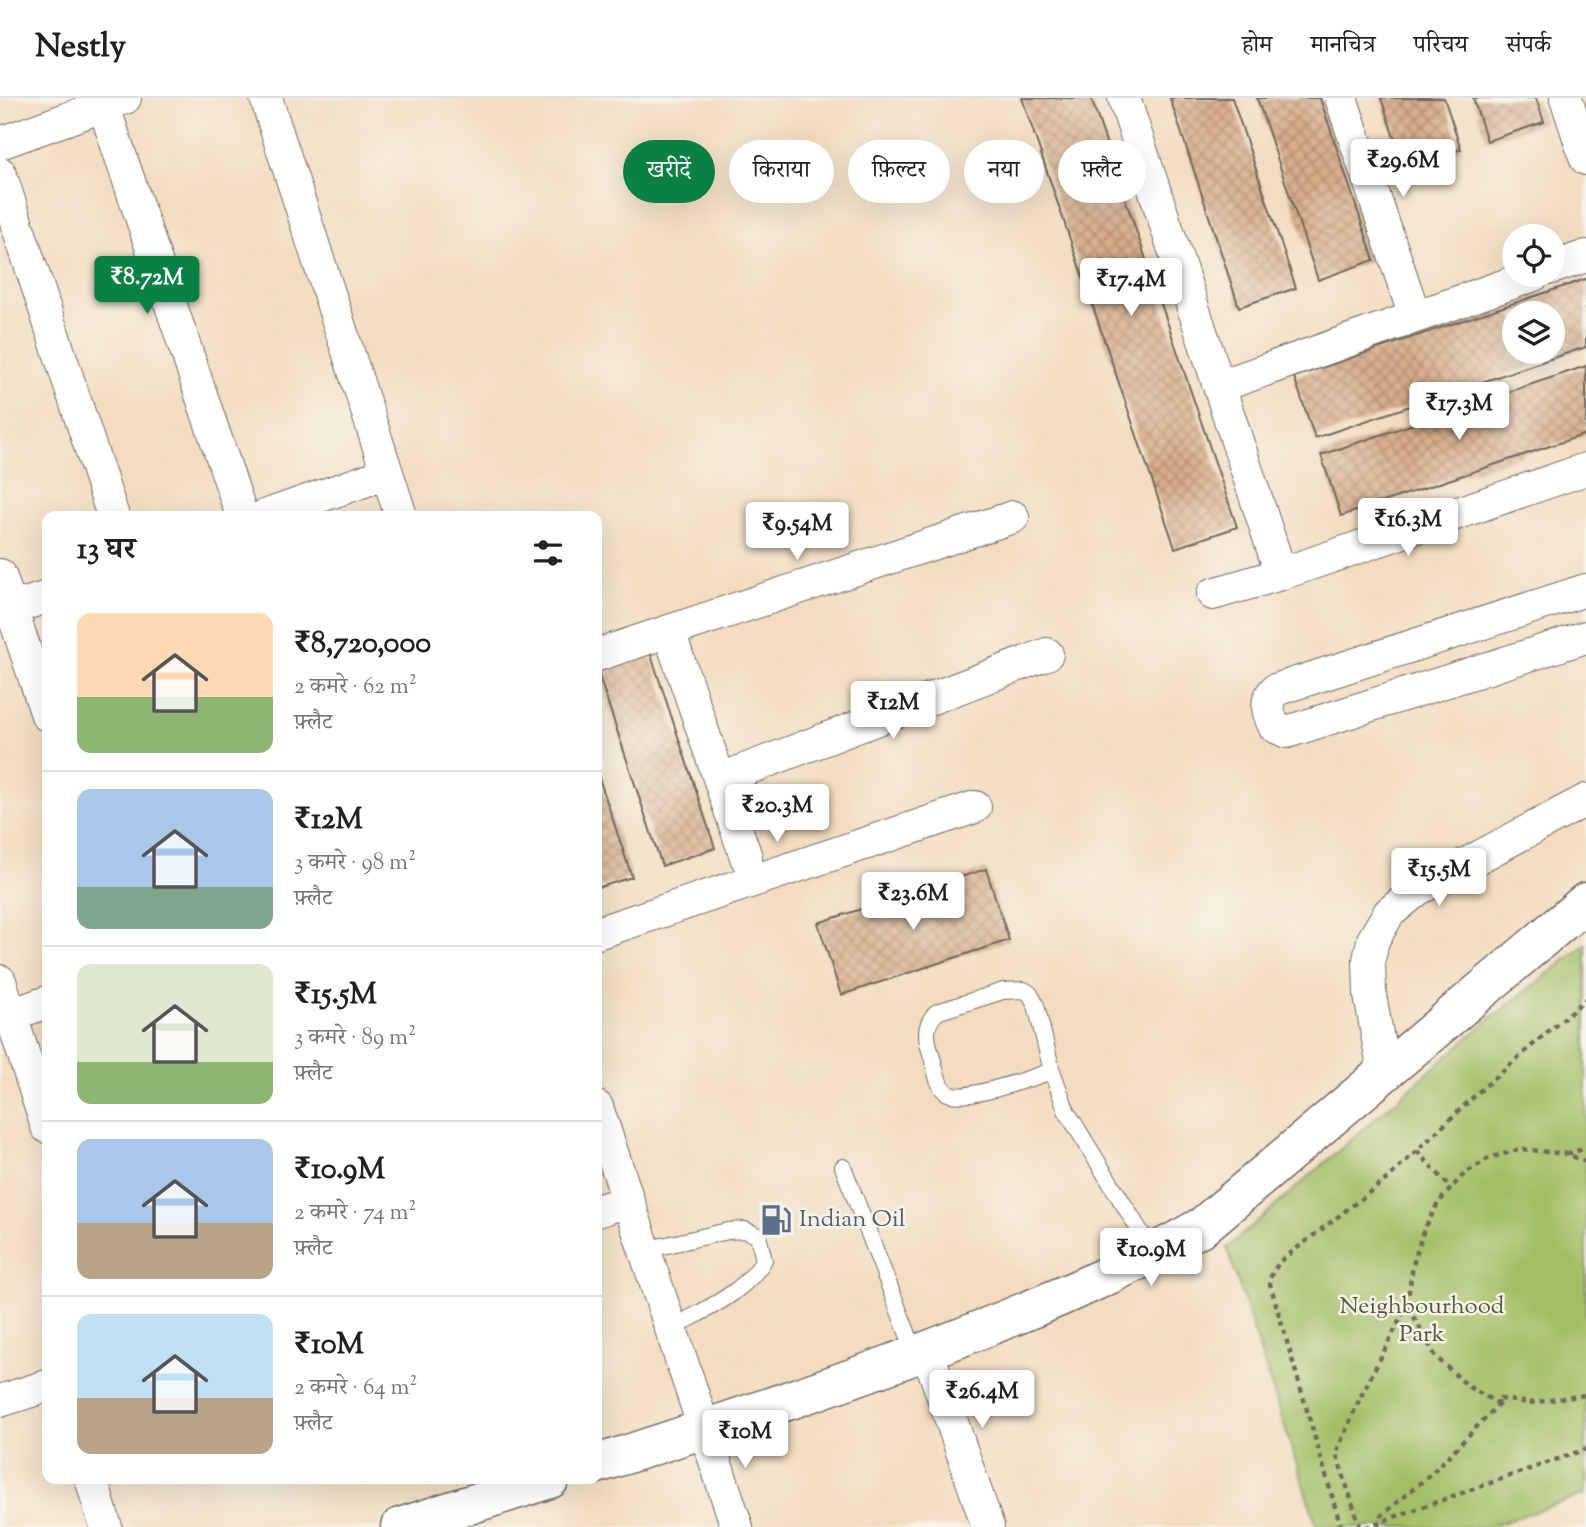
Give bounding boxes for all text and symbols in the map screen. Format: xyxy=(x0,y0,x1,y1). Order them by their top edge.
text: Nestly xyxy=(35,24,126,72)
text: होम xyxy=(1242,29,1272,63)
text: मानचित्र xyxy=(1310,29,1376,63)
text: परिचय xyxy=(1414,29,1468,63)
text: संपर्क xyxy=(1506,29,1551,63)
chip: खरीदें xyxy=(623,140,715,203)
chip: किराया xyxy=(729,140,834,203)
chip: फ़िल्टर xyxy=(848,140,950,203)
chip: नया xyxy=(964,140,1044,203)
chip: फ़्लैट xyxy=(1058,140,1146,203)
pin: ₹29.6M xyxy=(1346,140,1460,199)
text: ₹29.6M xyxy=(1367,145,1439,178)
map controls xyxy=(1502,224,1565,364)
button: locate xyxy=(1502,224,1565,287)
pin: ₹8.72M xyxy=(90,256,204,316)
pin: ₹17.4M xyxy=(1074,258,1188,318)
text: ₹8.72M xyxy=(110,262,184,295)
text: ₹17.4M xyxy=(1096,264,1166,297)
button: layers xyxy=(1502,301,1565,364)
pin: ₹17.3M xyxy=(1402,382,1516,442)
text: ₹17.3M xyxy=(1425,388,1493,421)
pin: ₹16.3M xyxy=(1351,498,1465,558)
pin: ₹9.54M xyxy=(740,503,854,562)
text: ₹16.3M xyxy=(1374,504,1442,537)
text: ₹9.54M xyxy=(762,508,832,541)
text: 13 घर xyxy=(77,529,136,572)
icon: filters xyxy=(529,534,567,572)
text: ₹8,720,000 xyxy=(294,623,431,666)
icon: home xyxy=(133,641,217,725)
text: 2 कमरे · 62 m² xyxy=(294,671,417,704)
pin: ₹12M xyxy=(852,682,934,741)
text: ₹12M xyxy=(867,687,919,720)
text: फ़्लैट xyxy=(294,707,332,740)
pin: ₹20.3M xyxy=(720,784,834,844)
text: ₹20.3M xyxy=(741,790,813,823)
text: ₹12M xyxy=(294,799,363,842)
icon: home xyxy=(133,817,217,901)
text: 3 कमरे · 98 m² xyxy=(294,847,416,880)
pin: ₹15.5M xyxy=(1382,848,1496,908)
text: ₹15.5M xyxy=(1407,854,1471,887)
pin: ₹23.6M xyxy=(856,872,970,932)
text: ₹23.6M xyxy=(878,878,948,911)
text: फ़्लैट xyxy=(294,883,332,916)
text: ₹15.5M xyxy=(294,974,377,1017)
icon: home xyxy=(133,992,217,1076)
text: 3 कमरे · 89 m² xyxy=(294,1022,416,1055)
text: फ़्लैट xyxy=(294,1058,332,1091)
text: ₹10.9M xyxy=(294,1149,385,1192)
icon: home xyxy=(133,1167,217,1251)
text: 2 कमरे · 74 m² xyxy=(294,1197,416,1230)
fuel station icon: Indian Oil xyxy=(759,1203,793,1237)
place label: Indian Oil xyxy=(799,1203,906,1237)
pin: ₹10.9M xyxy=(1094,1228,1208,1288)
text: फ़्लैट xyxy=(294,1233,332,1266)
text: ₹10.9M xyxy=(1116,1234,1186,1267)
park label: Neighbourhood Park xyxy=(1340,1290,1505,1352)
text: ₹10M xyxy=(294,1324,364,1367)
icon: home xyxy=(133,1342,217,1426)
pin: ₹26.4M xyxy=(925,1370,1039,1430)
text: 2 कमरे · 64 m² xyxy=(294,1372,417,1405)
text: ₹26.4M xyxy=(945,1376,1019,1409)
text: फ़्लैट xyxy=(294,1408,332,1441)
pin: ₹10M xyxy=(704,1410,786,1470)
text: ₹10M xyxy=(718,1416,772,1449)

